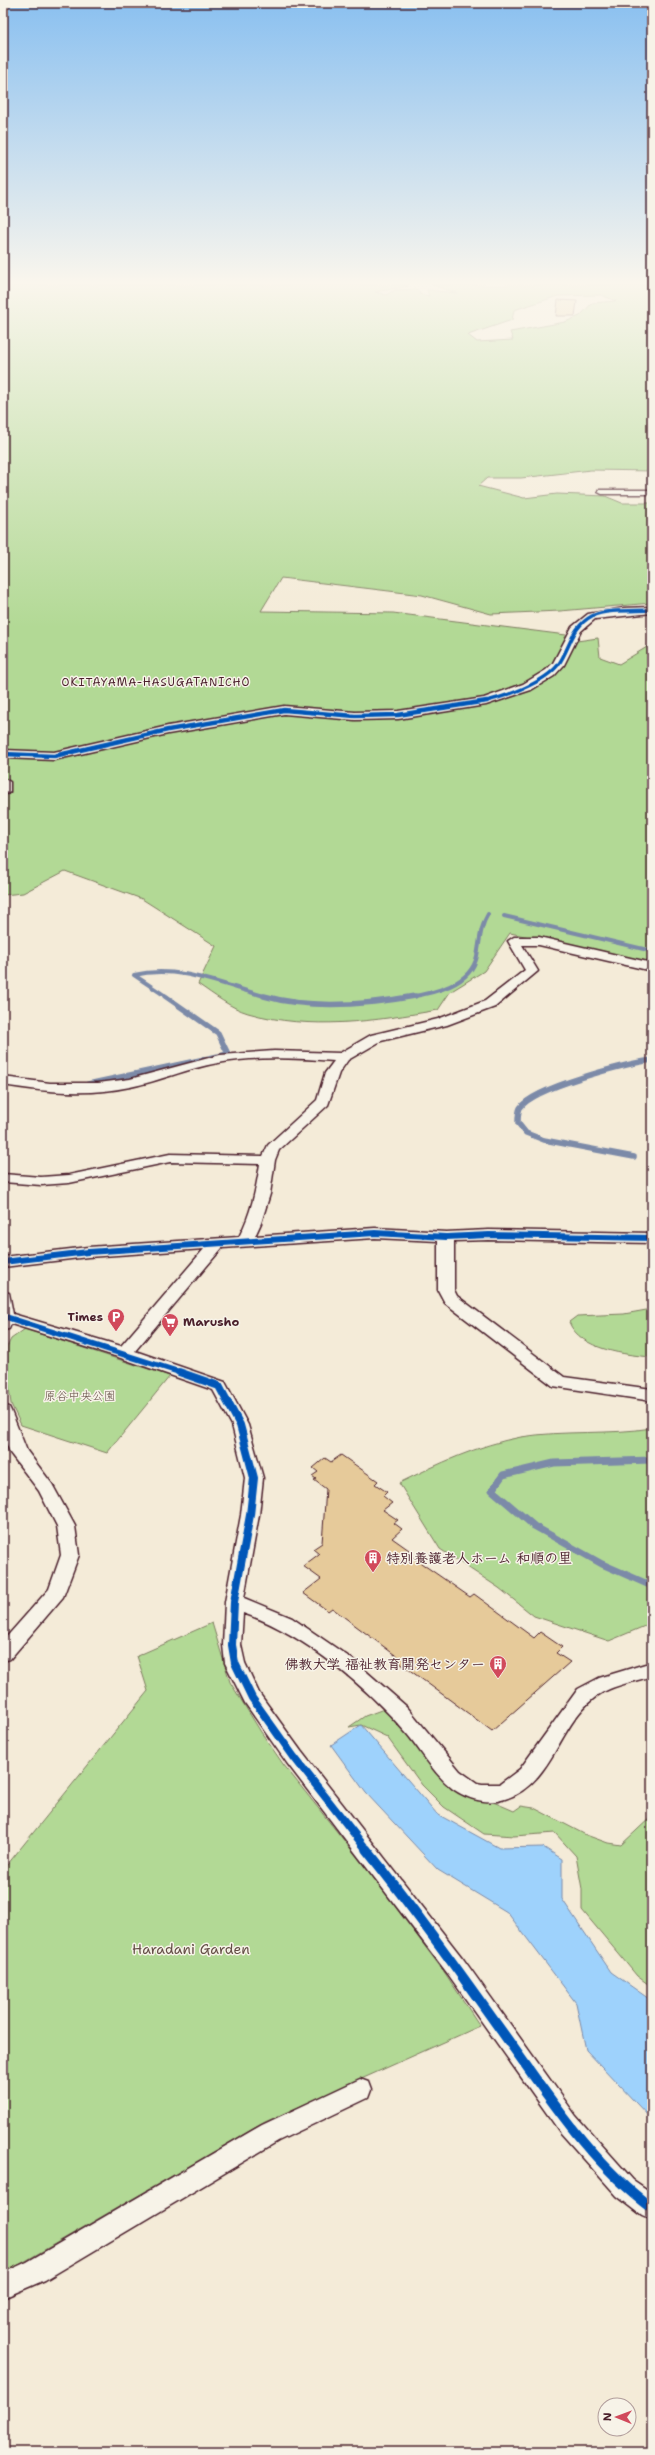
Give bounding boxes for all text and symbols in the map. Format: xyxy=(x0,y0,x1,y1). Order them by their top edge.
district label: OKITAYAMA-HASUGATANICHO xyxy=(62,675,250,690)
parking icon: Times xyxy=(106,1307,126,1332)
place label: Times xyxy=(68,1309,103,1325)
supermarket icon: Marusho xyxy=(160,1312,180,1337)
place label: Marusho xyxy=(183,1314,239,1330)
park label: 原谷中央公園 xyxy=(44,1388,116,1404)
building icon: 特別養護老人ホーム 和順の里 xyxy=(363,1548,383,1573)
place label: 特別養護老人ホーム 和順の里 xyxy=(386,1549,572,1567)
building icon: 佛教大学 福祉教育開発センター xyxy=(488,1654,508,1679)
place label: 佛教大学 福祉教育開発センター xyxy=(284,1655,485,1673)
park label: Haradani Garden xyxy=(132,1940,250,1958)
north arrow xyxy=(597,2397,637,2437)
text: N xyxy=(600,2412,615,2421)

